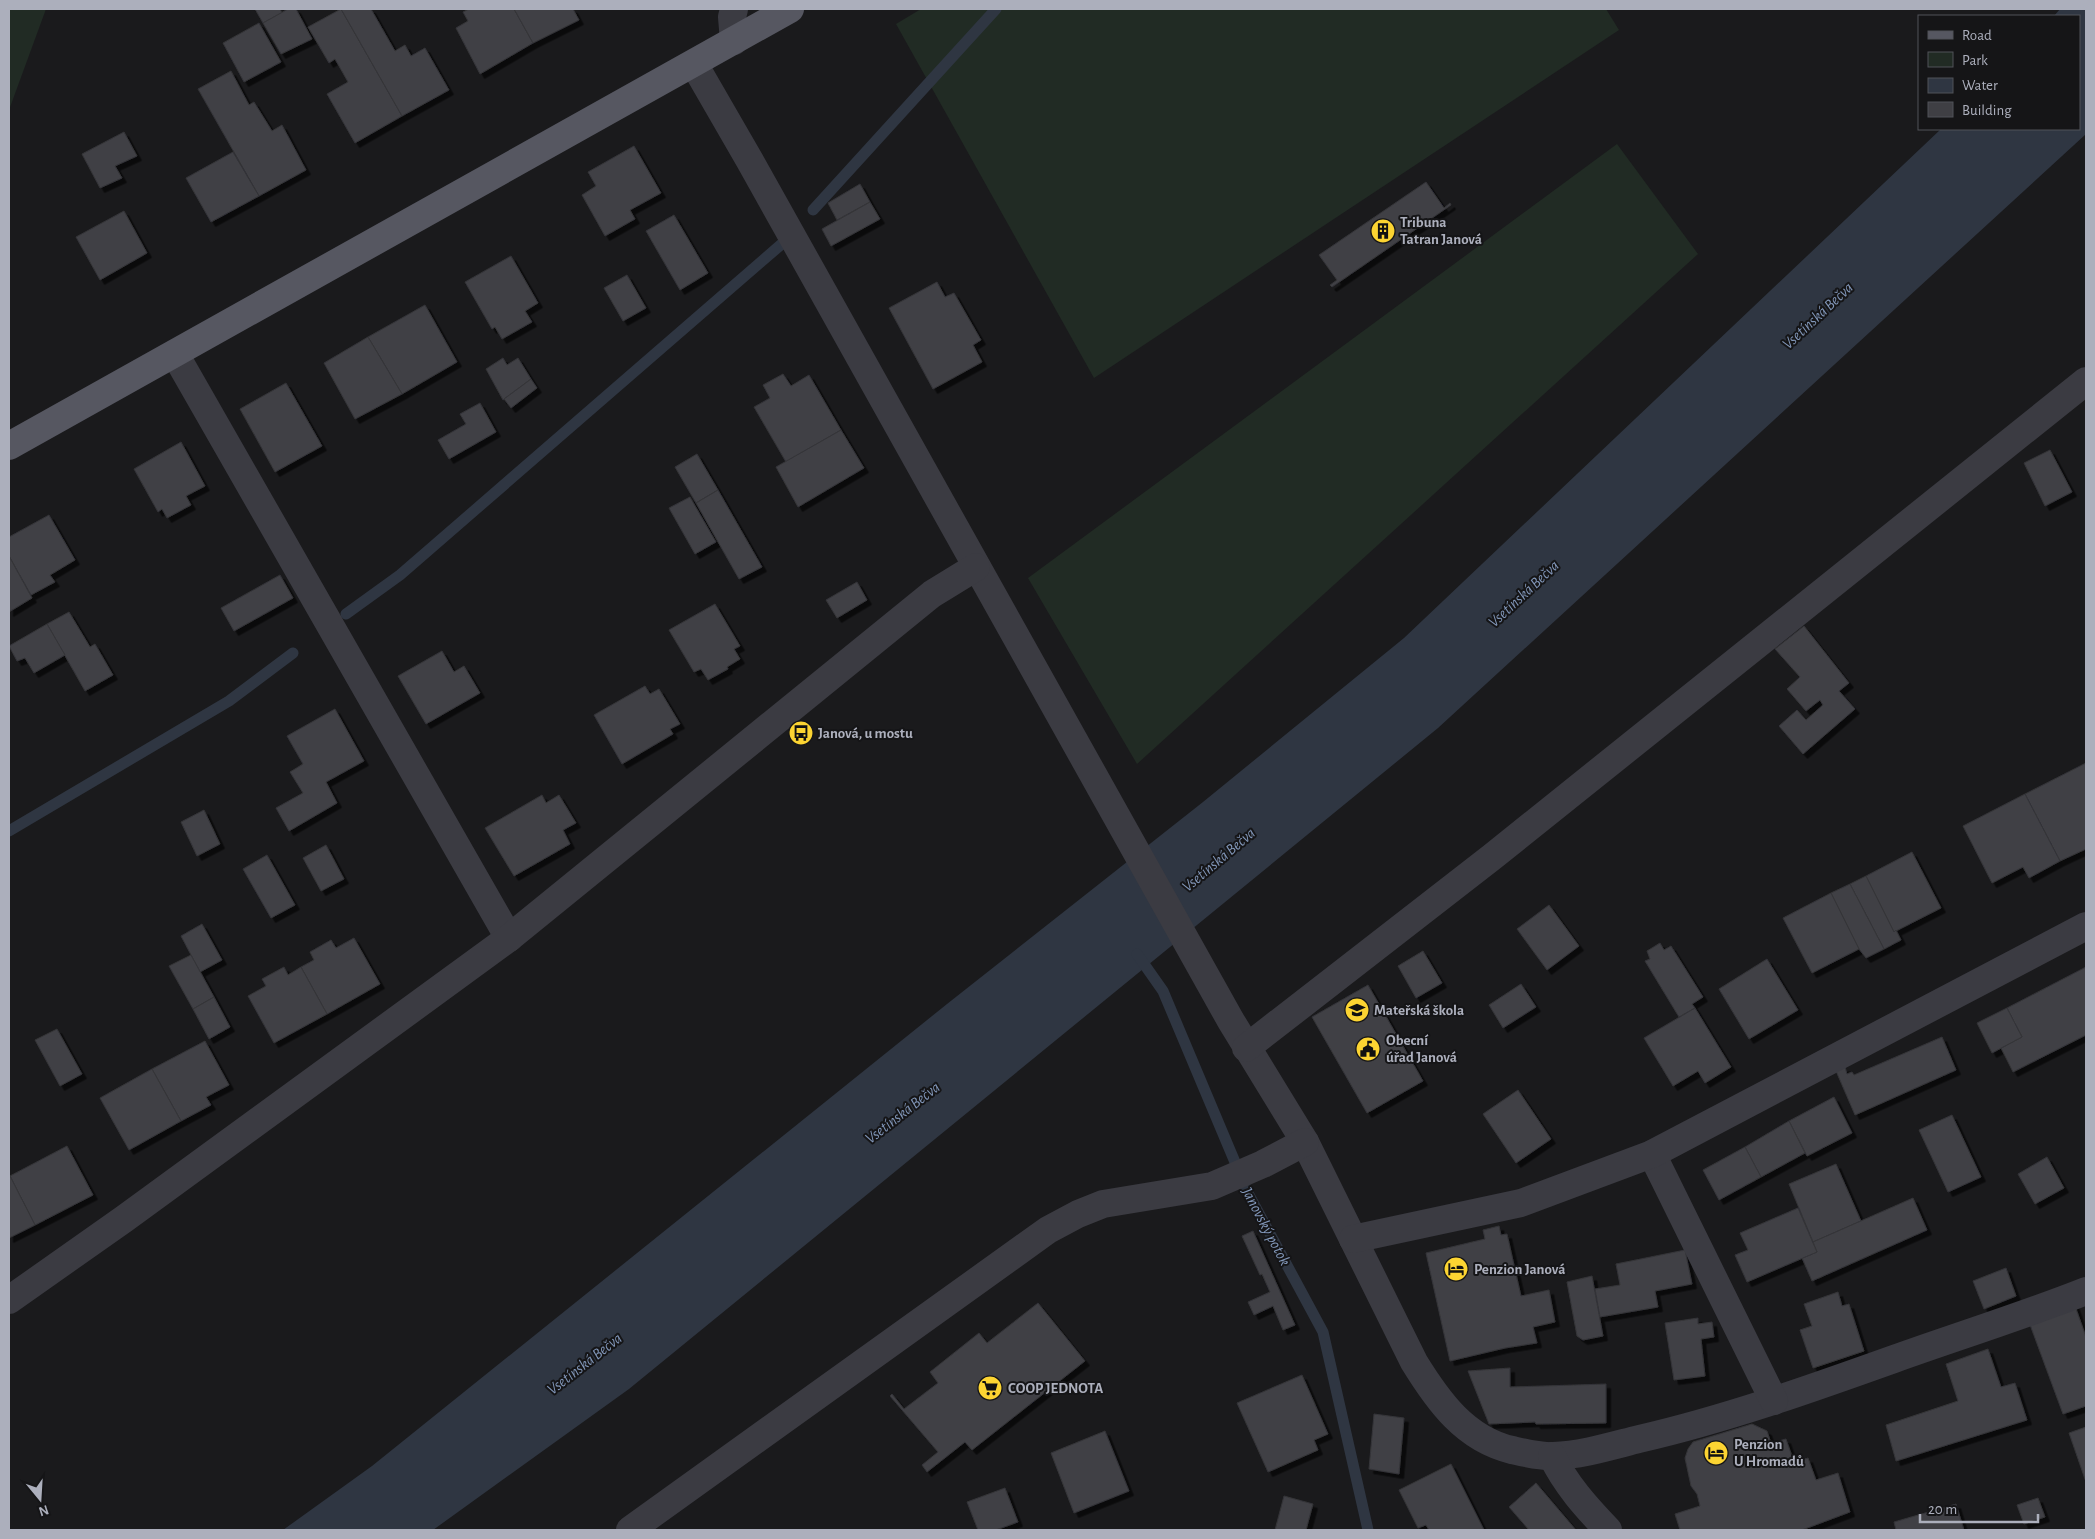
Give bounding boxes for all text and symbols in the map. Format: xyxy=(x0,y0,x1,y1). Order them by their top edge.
legend xyxy=(1918,15,2080,130)
text: Road xyxy=(1962,28,1992,43)
text: Park xyxy=(1962,53,1988,68)
text: Water xyxy=(1962,78,1998,93)
text: Building xyxy=(1962,103,2012,118)
place label: Tribuna Tatran Janová xyxy=(1400,215,1482,247)
building icon: Tribuna Tatran Janová xyxy=(1370,218,1396,244)
water label: Vsetínská Bečva xyxy=(1779,279,1856,352)
water label: Vsetínská Bečva xyxy=(1485,557,1562,630)
bus stop icon: Janová, u mostu xyxy=(788,720,814,746)
place label: Janová, u mostu xyxy=(818,726,913,741)
water label: Vsetínská Bečva xyxy=(1179,825,1258,895)
school or university icon: Mateřská škola xyxy=(1344,997,1370,1023)
place label: Mateřská škola xyxy=(1374,1003,1464,1018)
place label: Obecní úřad Janová xyxy=(1386,1033,1457,1065)
public building icon: Obecní úřad Janová xyxy=(1355,1036,1381,1062)
water label: Vsetínská Bečva xyxy=(862,1079,943,1147)
water label: Janovský potok xyxy=(1238,1184,1293,1269)
hotel icon: Penzion Janová xyxy=(1443,1256,1469,1282)
place label: Penzion Janová xyxy=(1474,1262,1565,1277)
water label: Vsetínská Bečva xyxy=(544,1330,625,1398)
supermarket icon: COOP JEDNOTA xyxy=(977,1375,1003,1401)
place label: COOP JEDNOTA xyxy=(1008,1381,1103,1396)
place label: Penzion U Hromadů xyxy=(1734,1437,1804,1469)
hotel icon: Penzion U Hromadů xyxy=(1703,1440,1729,1466)
north arrow xyxy=(15,1474,65,1524)
scale bar xyxy=(1920,1492,2038,1524)
text: N xyxy=(37,1502,51,1519)
text: 20 m xyxy=(1928,1502,1957,1517)

